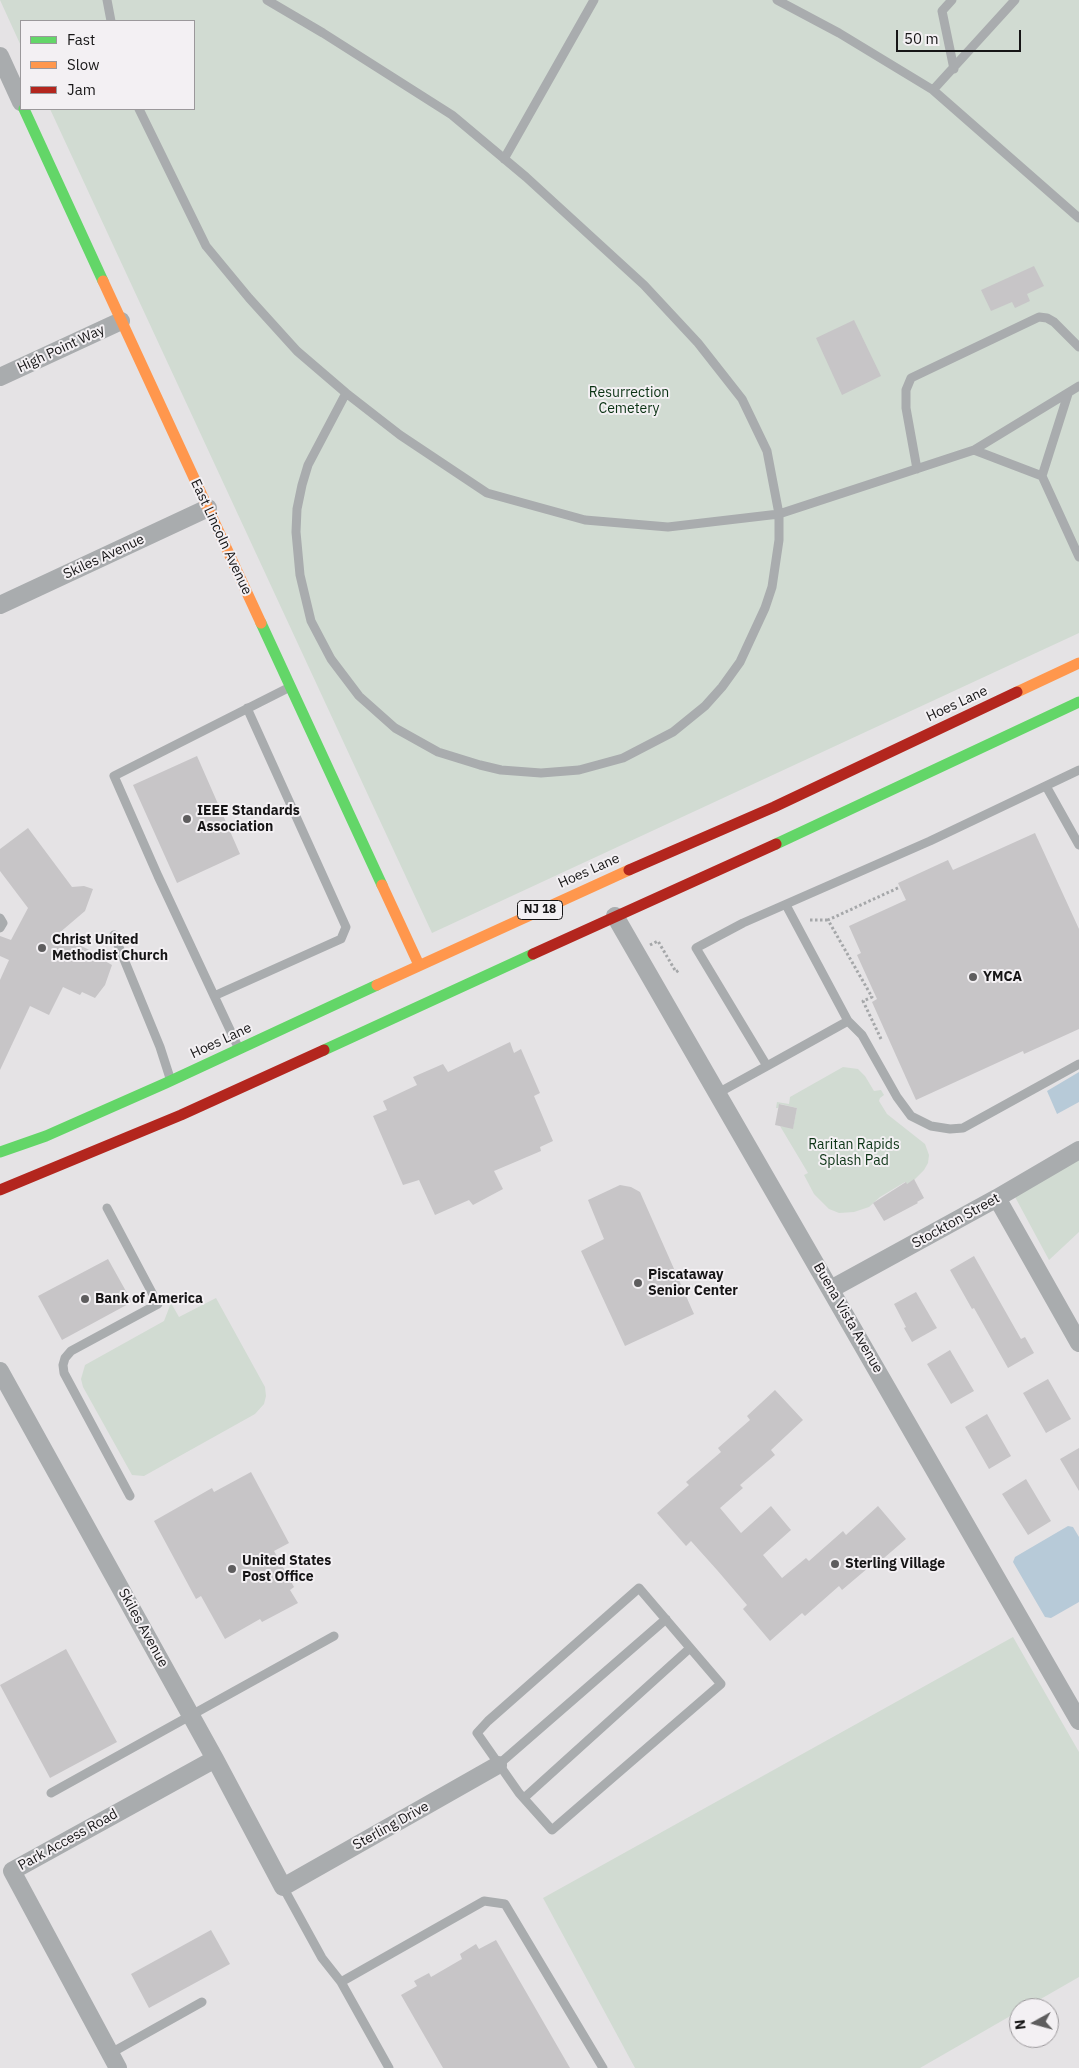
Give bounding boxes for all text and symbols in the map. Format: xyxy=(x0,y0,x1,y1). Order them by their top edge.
legend xyxy=(20,20,195,110)
scale bar xyxy=(899,20,1024,52)
text: 50 m xyxy=(904,29,939,48)
text: Fast xyxy=(67,30,95,49)
text: Slow xyxy=(67,55,100,74)
text: Jam xyxy=(67,80,96,99)
street label: High Point Way xyxy=(15,321,107,377)
park label: Resurrection Cemetery xyxy=(589,385,669,418)
street label: East Lincoln Avenue xyxy=(187,477,255,597)
street label: Skiles Avenue xyxy=(61,531,147,583)
street label: Hoes Lane xyxy=(924,683,990,725)
place label: IEEE Standards Association xyxy=(197,803,300,836)
marker: IEEE Standards Association xyxy=(181,813,193,825)
street label: Hoes Lane xyxy=(556,850,622,892)
road number: NJ 18 xyxy=(518,900,562,920)
place label: Christ United Methodist Church xyxy=(52,932,168,964)
marker: Christ United Methodist Church xyxy=(36,942,48,954)
place label: YMCA xyxy=(983,969,1022,985)
marker: YMCA xyxy=(967,971,979,983)
street label: Hoes Lane xyxy=(188,1020,254,1062)
park label: Raritan Rapids Splash Pad xyxy=(808,1137,900,1170)
street label: Stockton Street xyxy=(909,1190,1003,1252)
street label: Buena Vista Avenue xyxy=(810,1260,886,1376)
place label: Piscataway Senior Center xyxy=(648,1267,738,1300)
marker: Piscataway Senior Center xyxy=(632,1277,644,1289)
place label: Bank of America xyxy=(95,1291,203,1307)
marker: Bank of America xyxy=(79,1293,91,1305)
place label: United States Post Office xyxy=(242,1553,331,1585)
place label: Sterling Village xyxy=(845,1556,945,1572)
marker: Sterling Village xyxy=(829,1558,841,1570)
marker: United States Post Office xyxy=(226,1563,238,1575)
street label: Skiles Avenue xyxy=(114,1586,172,1670)
street label: Sterling Drive xyxy=(350,1798,432,1854)
street label: Park Access Road xyxy=(15,1806,121,1874)
north arrow xyxy=(1009,1998,1059,2048)
text: N xyxy=(1011,2019,1030,2031)

